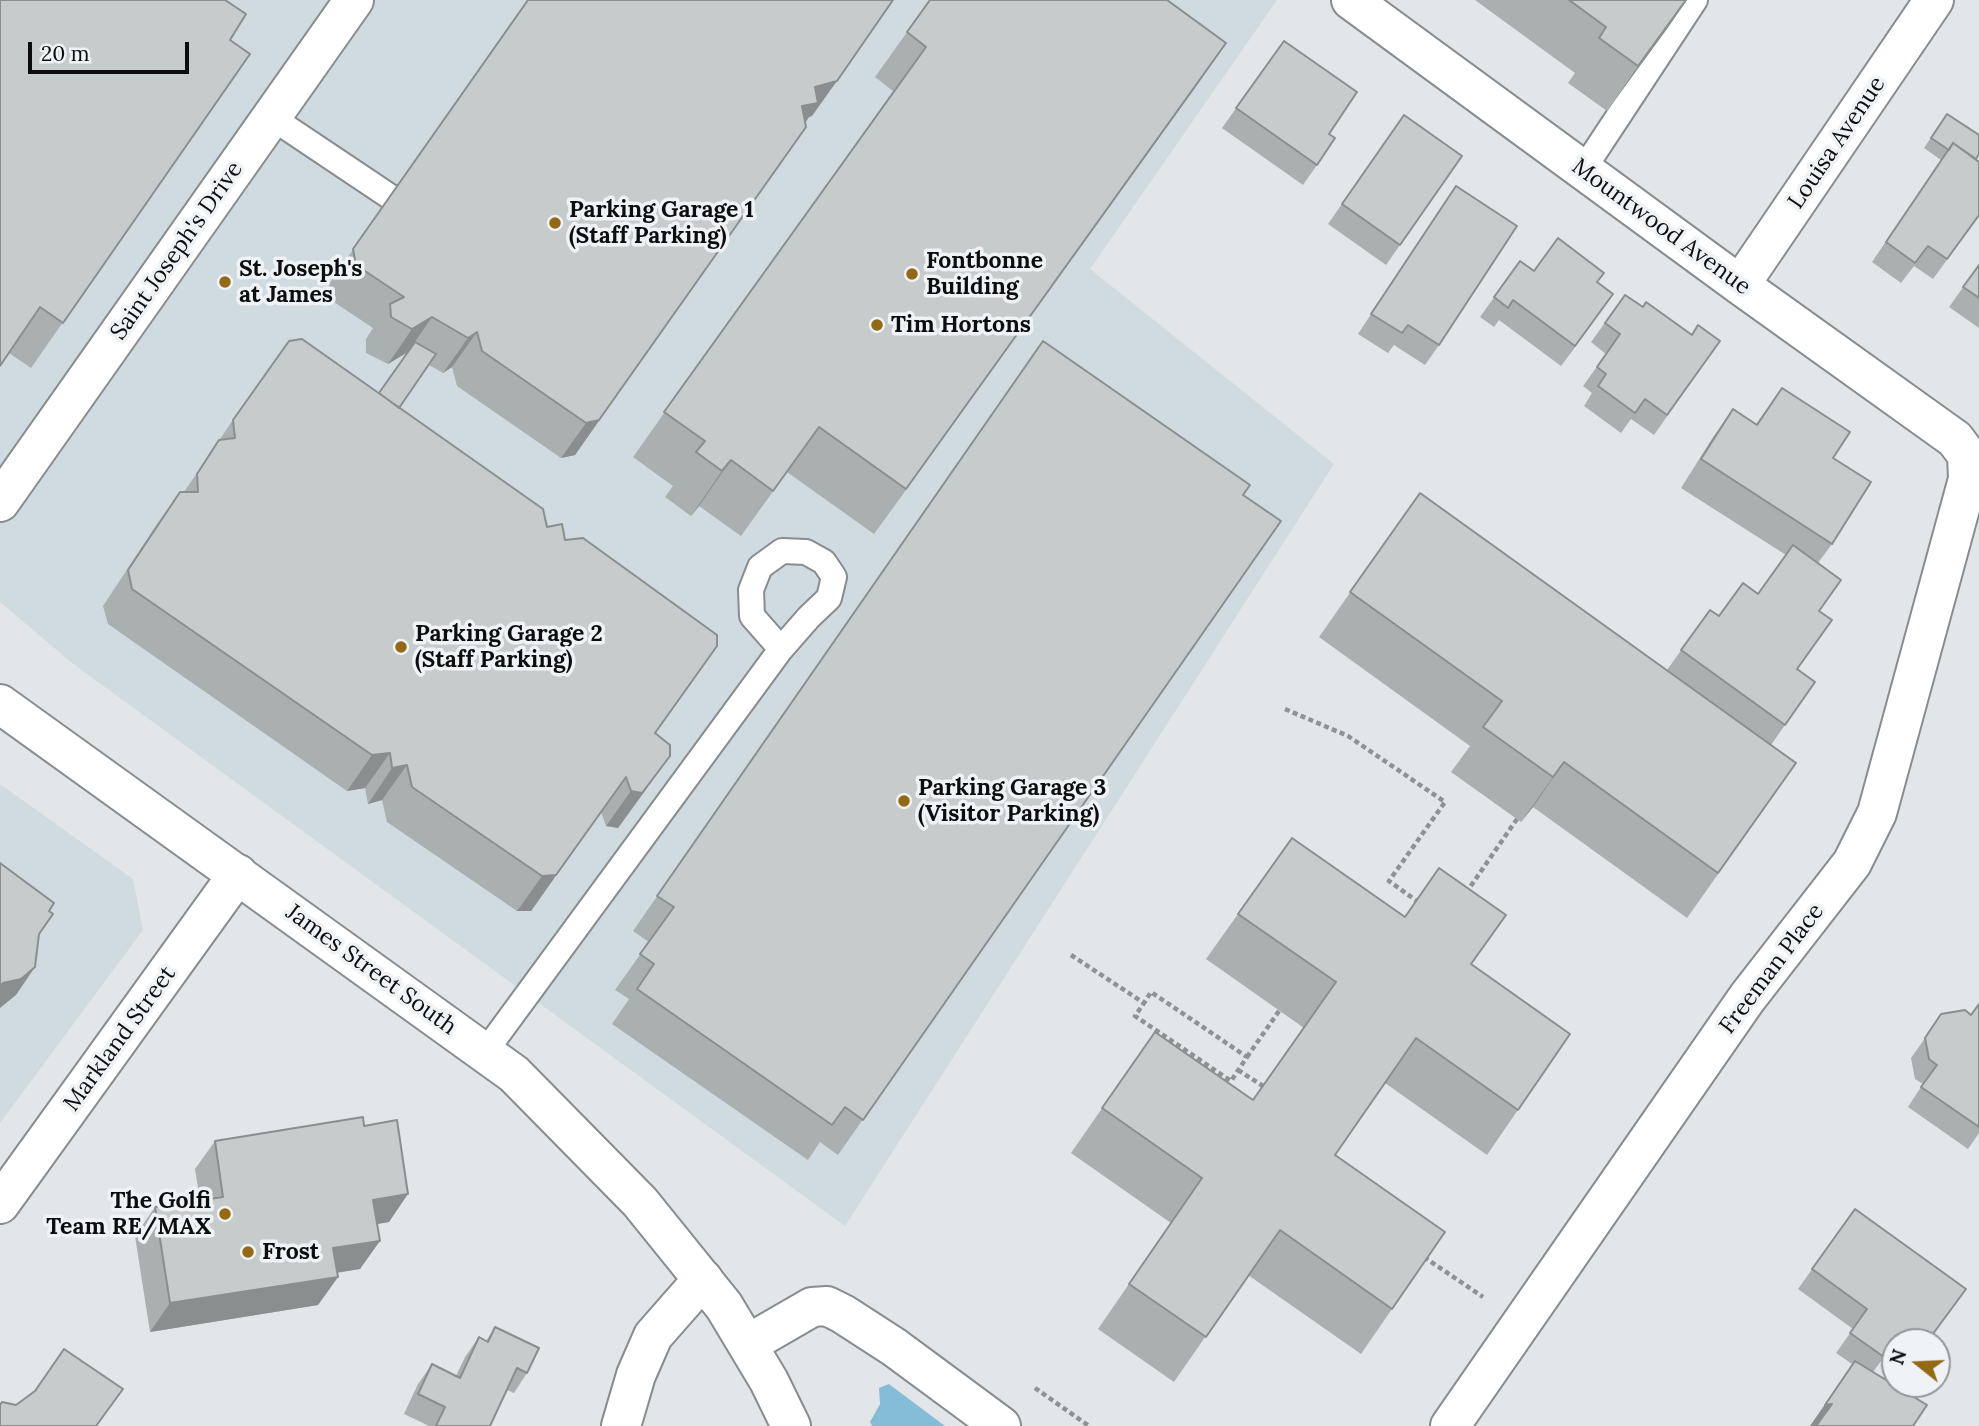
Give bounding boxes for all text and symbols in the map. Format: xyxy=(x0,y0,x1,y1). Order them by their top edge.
scale bar xyxy=(32,28,192,72)
text: 20 m xyxy=(41,40,90,67)
street label: Louisa Avenue xyxy=(1783,72,1891,214)
street label: Mountwood Avenue xyxy=(1566,153,1756,301)
street label: Saint Joseph's Drive xyxy=(105,157,249,345)
place label: Parking Garage 1 (Staff Parking) xyxy=(569,196,754,250)
marker: Parking Garage 1 (Staff Parking) xyxy=(547,215,563,231)
place label: Fontbonne Building xyxy=(926,247,1043,301)
place label: St. Joseph's at James xyxy=(239,255,362,309)
marker: Fontbonne Building xyxy=(904,266,920,282)
marker: St. Joseph's at James xyxy=(217,274,233,290)
place label: Tim Hortons xyxy=(891,311,1031,339)
marker: Tim Hortons xyxy=(869,317,885,333)
place label: Parking Garage 2 (Staff Parking) xyxy=(415,620,603,674)
marker: Parking Garage 2 (Staff Parking) xyxy=(393,639,409,655)
place label: Parking Garage 3 (Visitor Parking) xyxy=(918,774,1106,828)
marker: Parking Garage 3 (Visitor Parking) xyxy=(896,793,912,809)
street label: Freeman Place xyxy=(1714,898,1830,1040)
street label: James Street South xyxy=(280,899,462,1041)
street label: Markland Street xyxy=(58,961,182,1117)
place label: The Golfi Team RE/MAX xyxy=(46,1187,211,1241)
marker: The Golfi Team RE/MAX xyxy=(217,1206,233,1222)
place label: Frost xyxy=(262,1238,319,1266)
marker: Frost xyxy=(240,1244,256,1260)
north arrow xyxy=(1881,1328,1951,1398)
text: N xyxy=(1884,1346,1912,1368)

